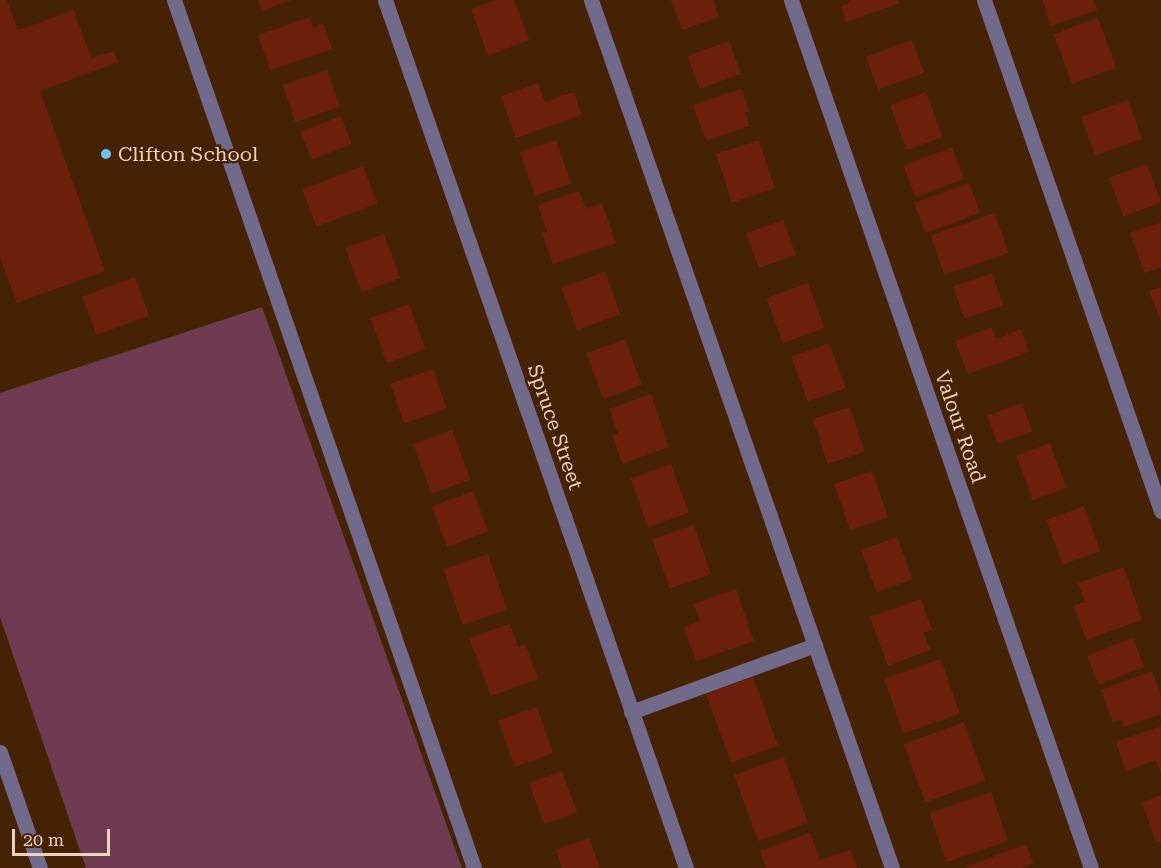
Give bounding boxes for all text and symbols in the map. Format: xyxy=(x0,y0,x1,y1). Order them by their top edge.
place label: Clifton School xyxy=(118,142,258,166)
marker: Clifton School xyxy=(99,147,113,161)
street label: Spruce Street xyxy=(522,361,588,493)
street label: Valour Road xyxy=(930,368,990,486)
scale bar xyxy=(15,817,112,855)
text: 20 m xyxy=(23,829,64,850)

